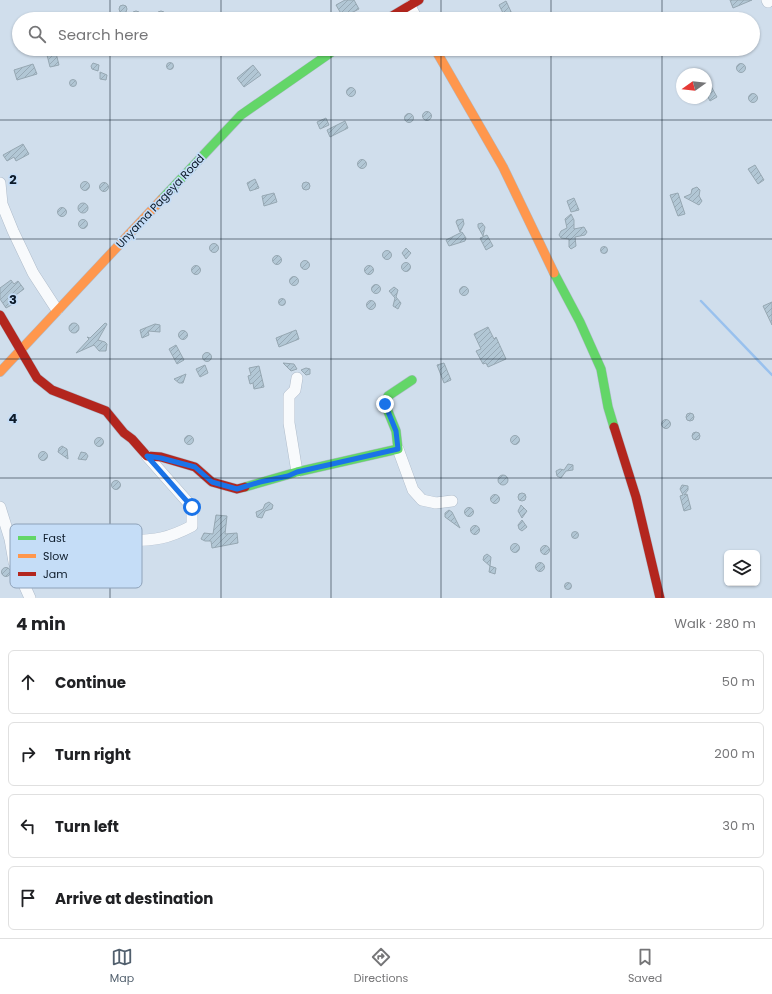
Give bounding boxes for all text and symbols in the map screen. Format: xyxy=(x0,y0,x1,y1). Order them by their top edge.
search box xyxy=(12,12,760,56)
icon: search xyxy=(26,23,48,45)
text: Search here xyxy=(58,24,148,45)
north arrow xyxy=(676,68,712,104)
street label: Unyama Pageya Road xyxy=(112,151,208,251)
text: 2 xyxy=(9,170,17,189)
text: 3 xyxy=(9,290,17,309)
route end xyxy=(376,395,394,413)
text: 4 xyxy=(9,409,18,428)
route start xyxy=(183,498,201,516)
legend xyxy=(10,524,142,588)
text: Fast xyxy=(43,530,66,546)
text: Slow xyxy=(43,548,68,564)
map controls xyxy=(724,550,760,586)
button: layers xyxy=(724,550,760,586)
text: Jam xyxy=(43,566,68,582)
text: 4 min xyxy=(16,612,66,636)
text: Walk · 280 m xyxy=(674,614,756,633)
icon: ahead xyxy=(17,671,39,693)
text: Continue xyxy=(55,672,126,693)
text: 50 m xyxy=(722,672,755,691)
icon: right xyxy=(17,743,39,765)
text: Turn right xyxy=(55,744,131,765)
text: 200 m xyxy=(714,744,755,763)
icon: left xyxy=(17,815,39,837)
text: Turn left xyxy=(55,816,119,837)
text: 30 m xyxy=(722,816,755,835)
icon: arrive xyxy=(17,887,39,909)
text: Arrive at destination xyxy=(55,888,213,909)
tab: Map xyxy=(110,946,134,987)
tab: Directions xyxy=(354,946,408,987)
tab: Saved xyxy=(628,946,662,987)

